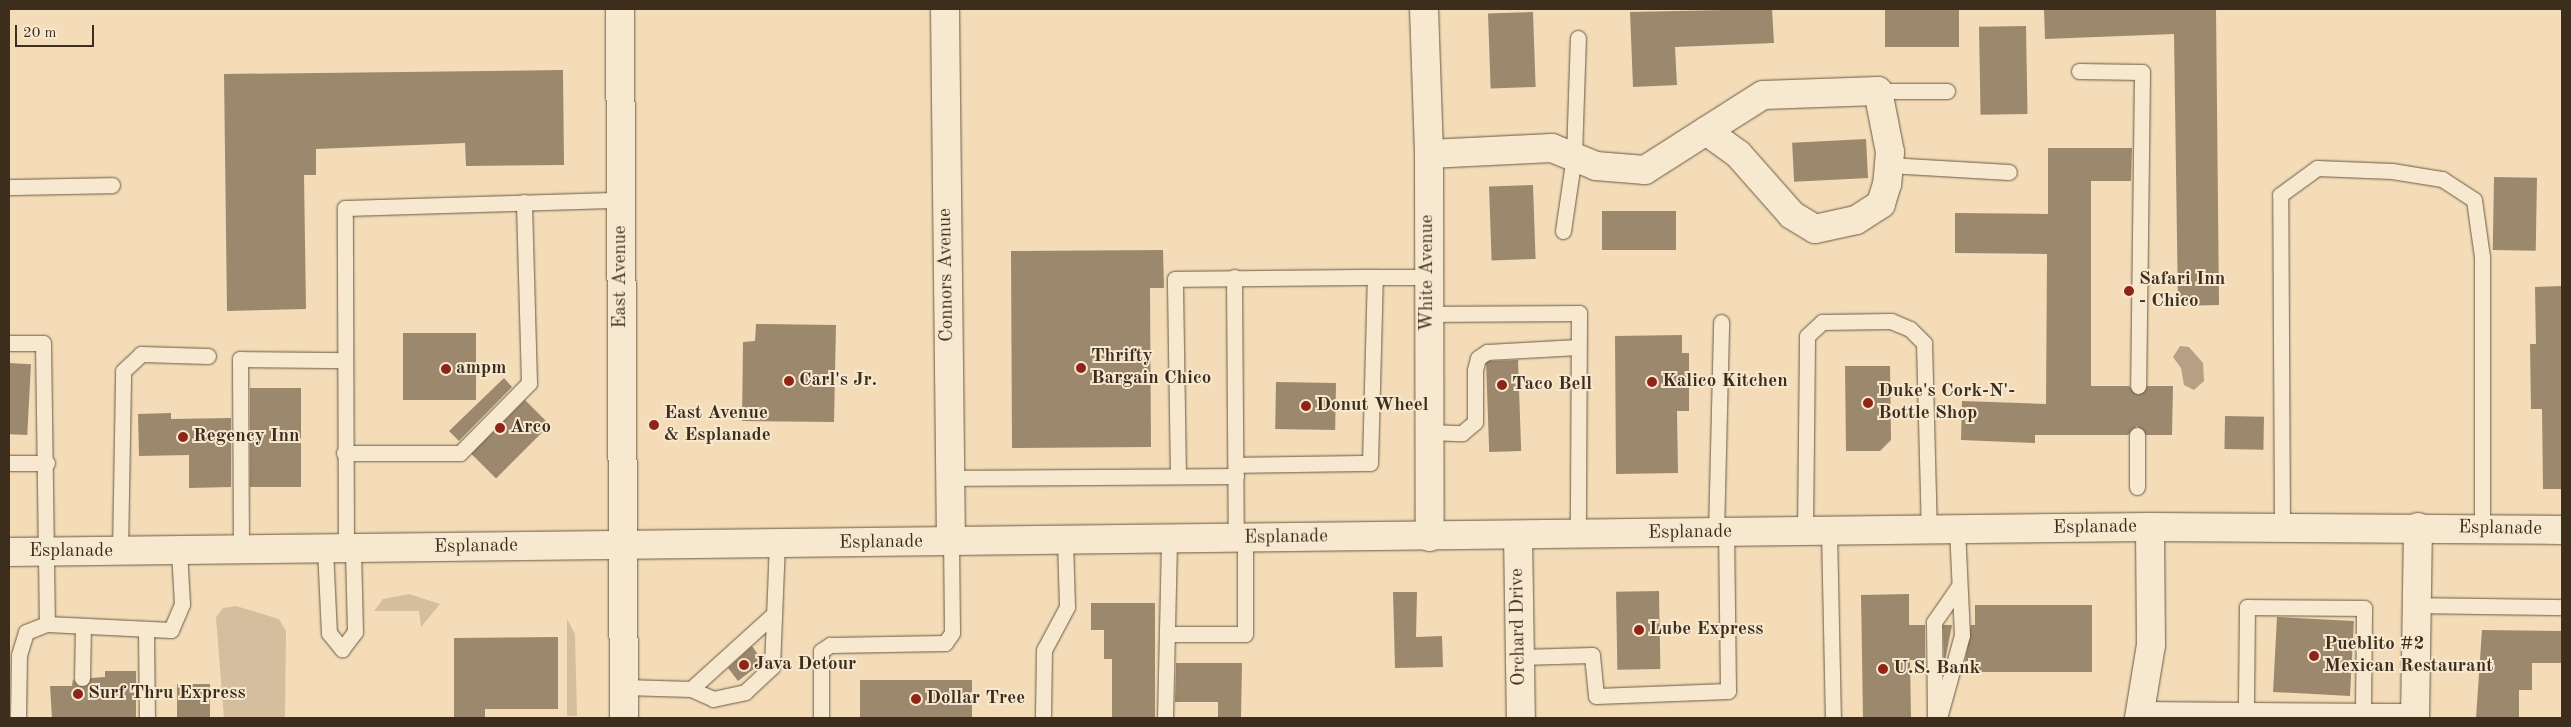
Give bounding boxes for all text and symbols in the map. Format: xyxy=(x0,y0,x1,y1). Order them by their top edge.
scale bar xyxy=(18,15,96,47)
text: 20 m xyxy=(23,26,57,41)
street label: Connors Avenue xyxy=(934,208,960,342)
street label: White Avenue xyxy=(1417,215,1439,331)
street label: East Avenue xyxy=(610,225,632,329)
place label: Safari Inn - Chico xyxy=(2139,269,2225,313)
marker: Safari Inn - Chico xyxy=(2123,285,2135,297)
place label: Thrifty Bargain Chico xyxy=(1091,346,1211,390)
place label: ampm xyxy=(456,358,506,380)
marker: Thrifty Bargain Chico xyxy=(1075,362,1087,374)
marker: ampm xyxy=(440,363,452,375)
place label: Carl's Jr. xyxy=(799,370,877,392)
place label: Kalico Kitchen xyxy=(1662,371,1788,393)
place label: Taco Bell xyxy=(1512,374,1592,396)
marker: Carl's Jr. xyxy=(783,375,795,387)
marker: Kalico Kitchen xyxy=(1646,376,1658,388)
marker: Taco Bell xyxy=(1496,379,1508,391)
place label: Duke's Cork-N'- Bottle Shop xyxy=(1878,381,2015,425)
place label: Donut Wheel xyxy=(1316,395,1429,417)
marker: Duke's Cork-N'- Bottle Shop xyxy=(1862,397,1874,409)
marker: Donut Wheel xyxy=(1300,400,1312,412)
place label: East Avenue & Esplanade xyxy=(664,403,771,447)
place label: Arco xyxy=(510,417,551,439)
marker: East Avenue & Esplanade xyxy=(648,419,660,431)
marker: Arco xyxy=(494,422,506,434)
place label: Regency Inn xyxy=(193,426,300,448)
marker: Regency Inn xyxy=(177,431,189,443)
street label: Esplanade xyxy=(2053,516,2137,540)
street label: Esplanade xyxy=(2458,517,2542,541)
street label: Esplanade xyxy=(1648,521,1732,545)
street label: Esplanade xyxy=(1244,526,1328,550)
street label: Esplanade xyxy=(839,531,923,555)
street label: Esplanade xyxy=(434,535,518,559)
street label: Esplanade xyxy=(29,541,113,563)
street label: Orchard Drive xyxy=(1507,568,1531,686)
place label: Lube Express xyxy=(1649,619,1763,641)
marker: Lube Express xyxy=(1633,624,1645,636)
place label: Pueblito #2 Mexican Restaurant xyxy=(2324,634,2493,678)
marker: Pueblito #2 Mexican Restaurant xyxy=(2308,650,2320,662)
place label: Java Detour xyxy=(754,654,856,676)
place label: U.S. Bank xyxy=(1893,658,1980,680)
marker: Java Detour xyxy=(738,659,750,671)
marker: U.S. Bank xyxy=(1877,663,1889,675)
place label: Surf Thru Express xyxy=(88,683,246,705)
marker: Surf Thru Express xyxy=(72,688,84,700)
place label: Dollar Tree xyxy=(926,688,1025,710)
marker: Dollar Tree xyxy=(910,693,922,705)

